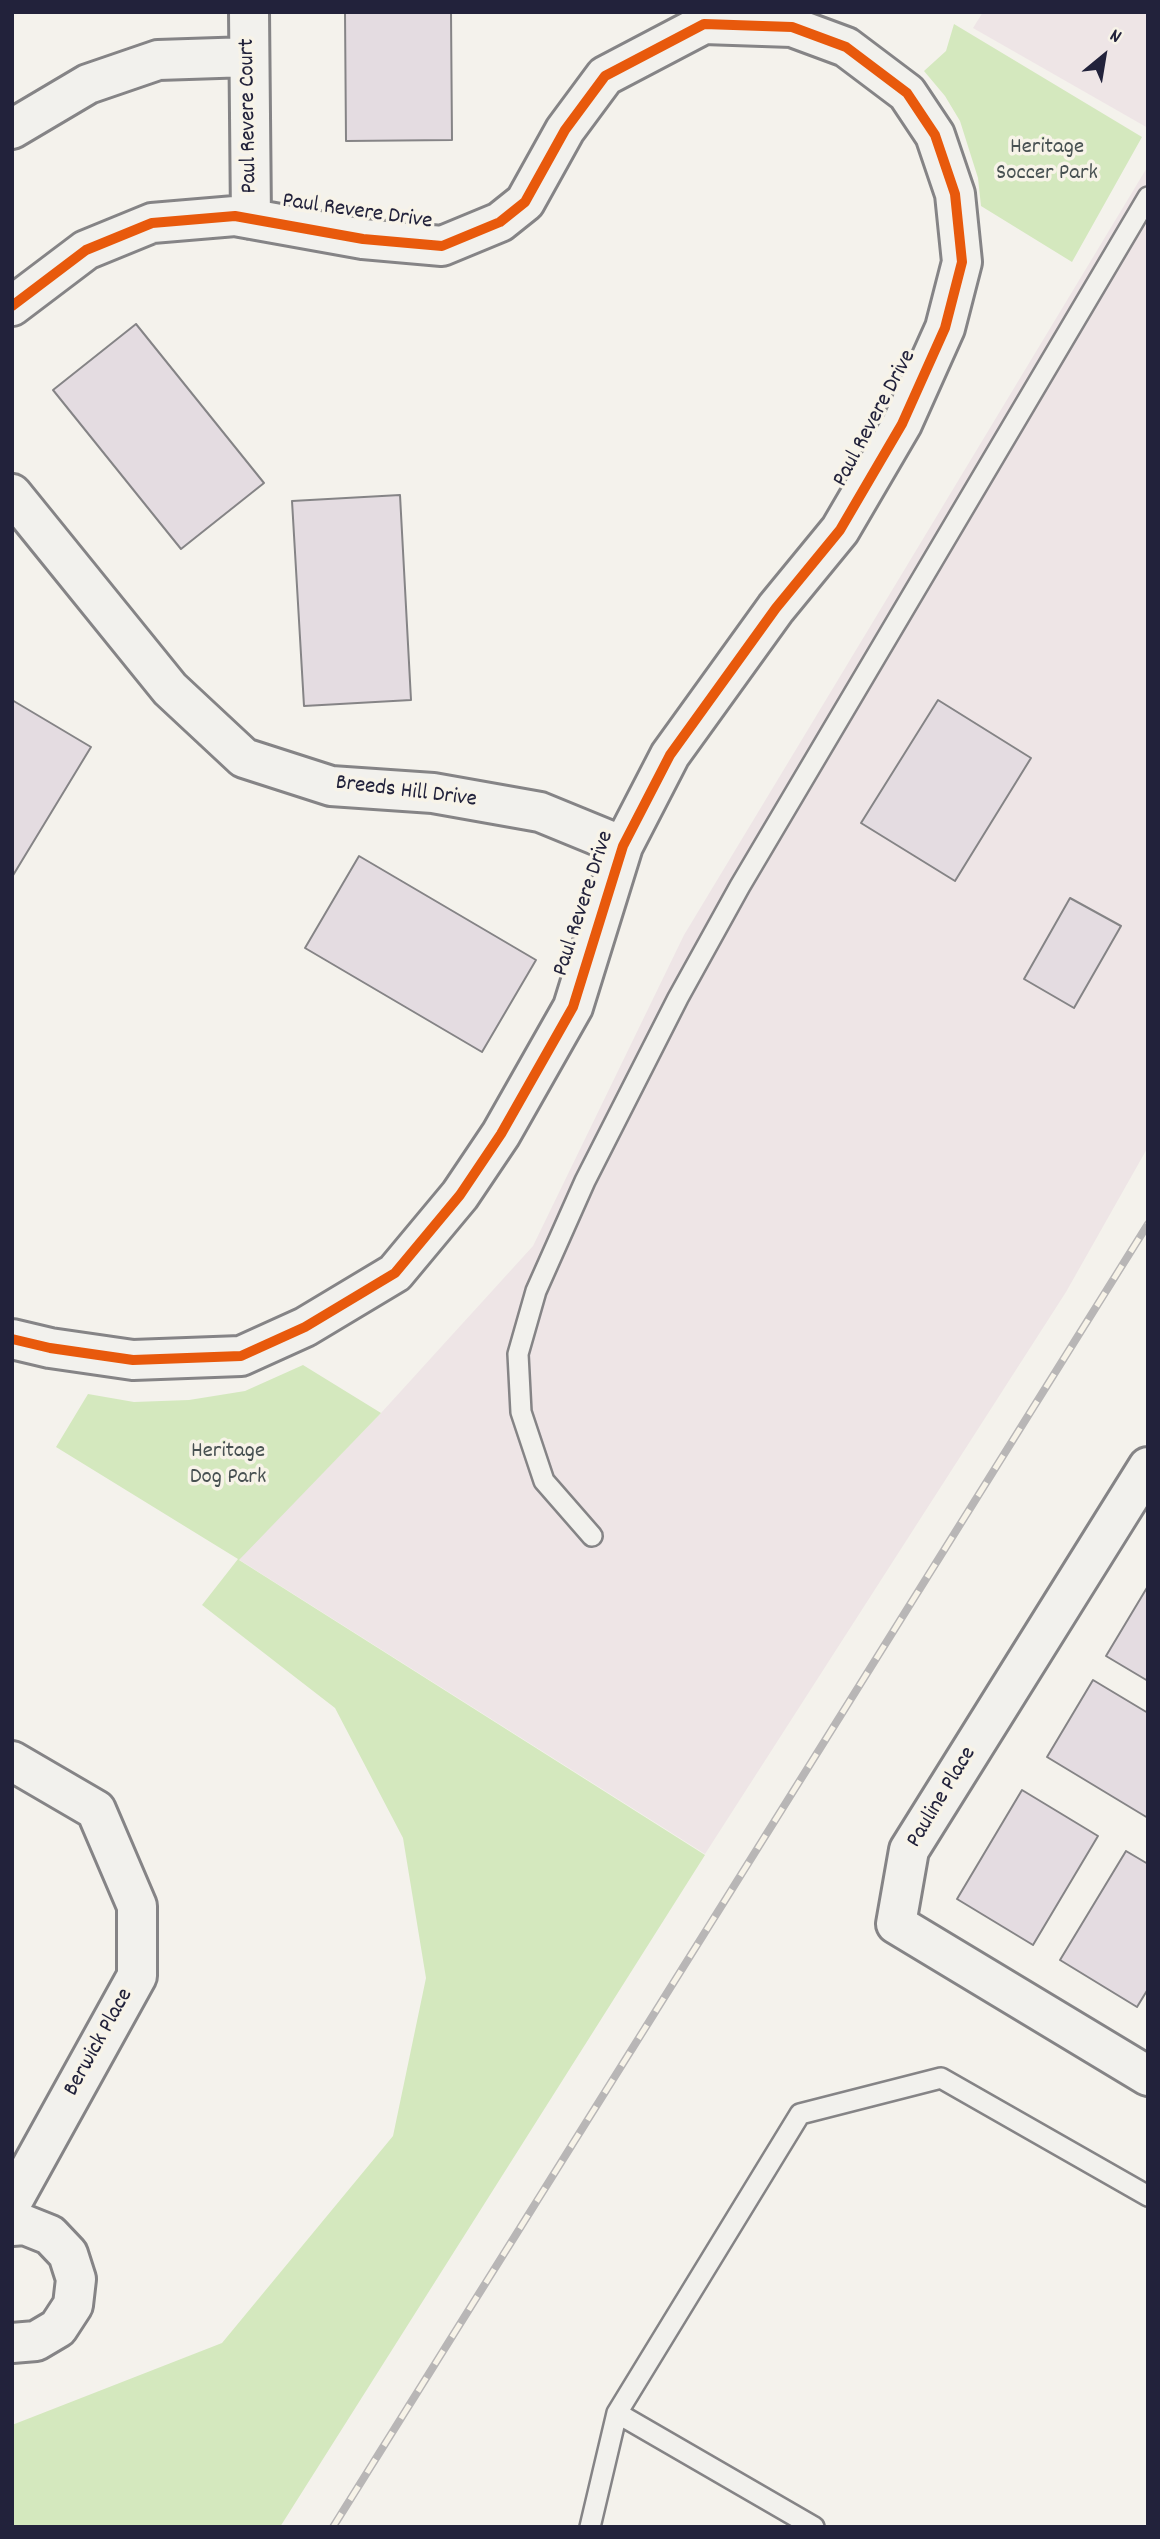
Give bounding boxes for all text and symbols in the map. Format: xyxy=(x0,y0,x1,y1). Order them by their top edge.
north arrow xyxy=(1069,21,1139,91)
text: N xyxy=(1104,23,1126,51)
street label: Paul Revere Court xyxy=(235,38,265,194)
park label: Heritage Soccer Park xyxy=(996,135,1098,189)
street label: Paul Revere Drive xyxy=(280,189,434,237)
street label: Paul Revere Drive xyxy=(828,346,924,492)
street label: Breeds Hill Drive xyxy=(334,771,478,815)
street label: Paul Revere Drive xyxy=(549,828,621,980)
park label: Heritage Dog Park xyxy=(190,1439,266,1493)
street label: Pauline Place xyxy=(902,1743,984,1853)
street label: Berwick Place xyxy=(59,1984,141,2102)

